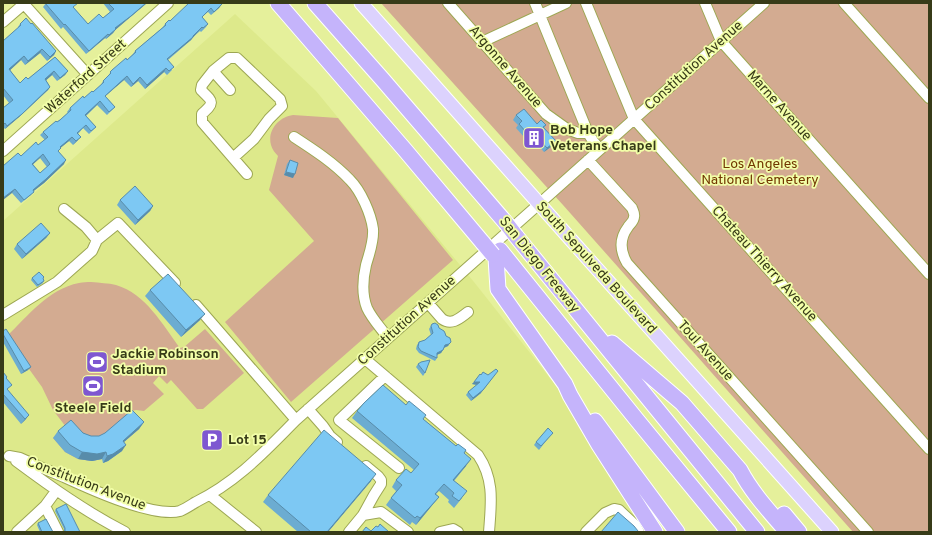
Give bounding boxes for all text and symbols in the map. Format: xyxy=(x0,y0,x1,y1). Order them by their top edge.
street label: Constitution Avenue xyxy=(641,17,747,115)
street label: Argonne Avenue xyxy=(465,22,545,112)
street label: Waterford Street xyxy=(42,36,130,118)
street label: Marne Avenue xyxy=(743,67,815,145)
place label: Bob Hope Veterans Chapel xyxy=(550,122,657,155)
building icon: Bob Hope Veterans Chapel xyxy=(521,125,547,151)
park label: Los Angeles National Cemetery xyxy=(701,156,819,189)
street label: South Sepulveda Boulevard xyxy=(532,198,660,338)
street label: Chateau Thierry Avenue xyxy=(708,203,820,325)
street label: San Diego Freeway xyxy=(495,214,583,316)
street label: Constitution Avenue xyxy=(354,272,460,370)
street label: Toul Avenue xyxy=(673,317,737,385)
place label: Jackie Robinson Stadium xyxy=(112,346,219,379)
sports icon: Jackie Robinson Stadium xyxy=(84,349,110,375)
sports icon: Steele Field xyxy=(80,373,106,399)
place label: Steele Field xyxy=(54,400,132,417)
parking icon: Lot 15 xyxy=(199,427,225,453)
place label: Lot 15 xyxy=(228,432,267,449)
street label: Constitution Avenue xyxy=(24,453,148,515)

